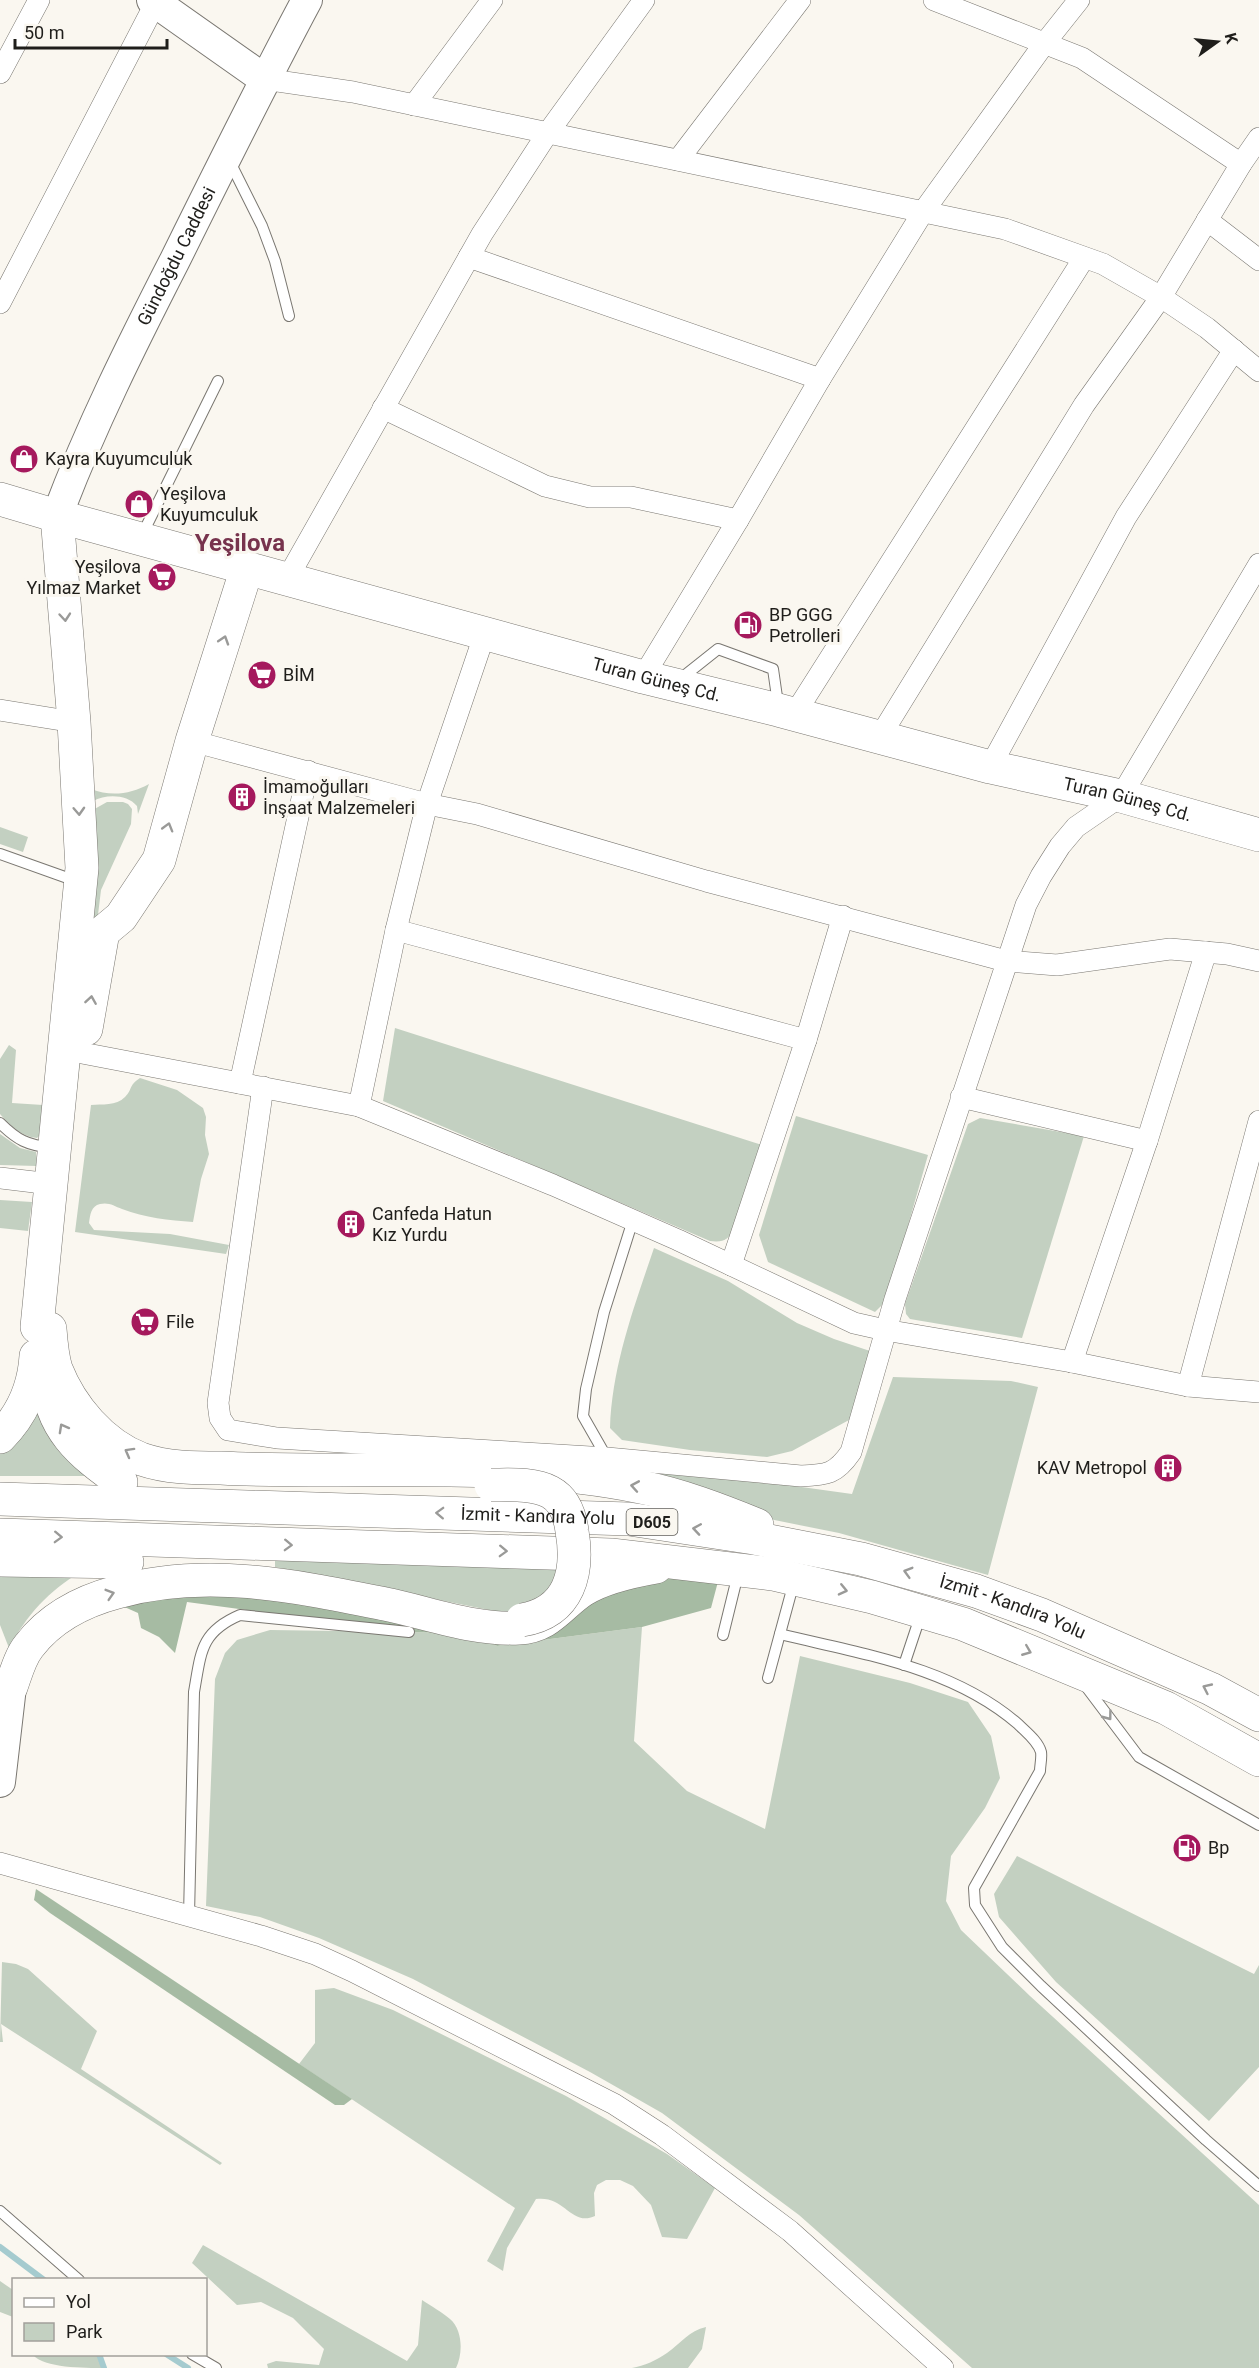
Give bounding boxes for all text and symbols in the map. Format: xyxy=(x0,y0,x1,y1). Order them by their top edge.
scale bar xyxy=(15,12,166,50)
north arrow xyxy=(1187,12,1247,72)
text: 50 m xyxy=(24,22,64,43)
text: K xyxy=(1221,31,1242,46)
street label: Gündoğdu Caddesi xyxy=(133,183,220,329)
shop icon: Kayra Kuyumculuk xyxy=(8,443,40,475)
place label: Kayra Kuyumculuk xyxy=(45,448,193,469)
place label: Yeşilova Kuyumculuk xyxy=(160,483,259,525)
shop icon: Yeşilova Kuyumculuk xyxy=(123,488,155,520)
district label: Yeşilova xyxy=(195,529,285,557)
place label: Yeşilova Yılmaz Market xyxy=(26,556,141,598)
supermarket icon: Yeşilova Yılmaz Market xyxy=(146,561,178,593)
place label: BP GGG Petrolleri xyxy=(769,604,841,646)
fuel station icon: BP GGG Petrolleri xyxy=(732,609,764,641)
one-way arrow xyxy=(58,612,71,621)
one-way arrow xyxy=(217,635,229,646)
street label: Turan Güneş Cd. xyxy=(590,653,723,706)
supermarket icon: BİM xyxy=(246,659,278,691)
place label: BİM xyxy=(283,664,315,685)
street label: Turan Güneş Cd. xyxy=(1061,773,1194,825)
place label: İmamoğulları İnşaat Malzemeleri xyxy=(263,776,415,818)
building icon: İmamoğulları İnşaat Malzemeleri xyxy=(226,781,258,813)
one-way arrow xyxy=(72,807,85,816)
one-way arrow xyxy=(161,822,173,833)
one-way arrow xyxy=(85,995,97,1004)
place label: Canfeda Hatun Kız Yurdu xyxy=(372,1203,492,1245)
building icon: Canfeda Hatun Kız Yurdu xyxy=(335,1208,367,1240)
supermarket icon: File xyxy=(129,1306,161,1338)
place label: File xyxy=(166,1311,194,1332)
one-way arrow xyxy=(59,1424,70,1435)
one-way arrow xyxy=(125,1448,135,1459)
building icon: KAV Metropol xyxy=(1152,1452,1184,1484)
place label: KAV Metropol xyxy=(1037,1457,1147,1478)
one-way arrow xyxy=(630,1480,640,1493)
street label: İzmit - Kandıra Yolu xyxy=(460,1503,615,1529)
one-way arrow xyxy=(435,1506,444,1519)
road number: D605 xyxy=(626,1509,678,1535)
one-way arrow xyxy=(692,1523,702,1536)
one-way arrow xyxy=(54,1531,63,1544)
one-way arrow xyxy=(283,1539,292,1551)
one-way arrow xyxy=(499,1545,508,1558)
one-way arrow xyxy=(903,1567,914,1579)
street label: İzmit - Kandıra Yolu xyxy=(937,1570,1089,1643)
one-way arrow xyxy=(837,1583,847,1596)
one-way arrow xyxy=(104,1589,115,1601)
one-way arrow xyxy=(1021,1644,1032,1656)
one-way arrow xyxy=(1203,1683,1214,1695)
one-way arrow xyxy=(1101,1710,1112,1721)
fuel station icon: Bp xyxy=(1171,1832,1203,1864)
place label: Bp xyxy=(1208,1837,1229,1858)
legend xyxy=(12,2278,207,2356)
text: Yol xyxy=(66,2291,91,2312)
text: Park xyxy=(66,2321,103,2342)

